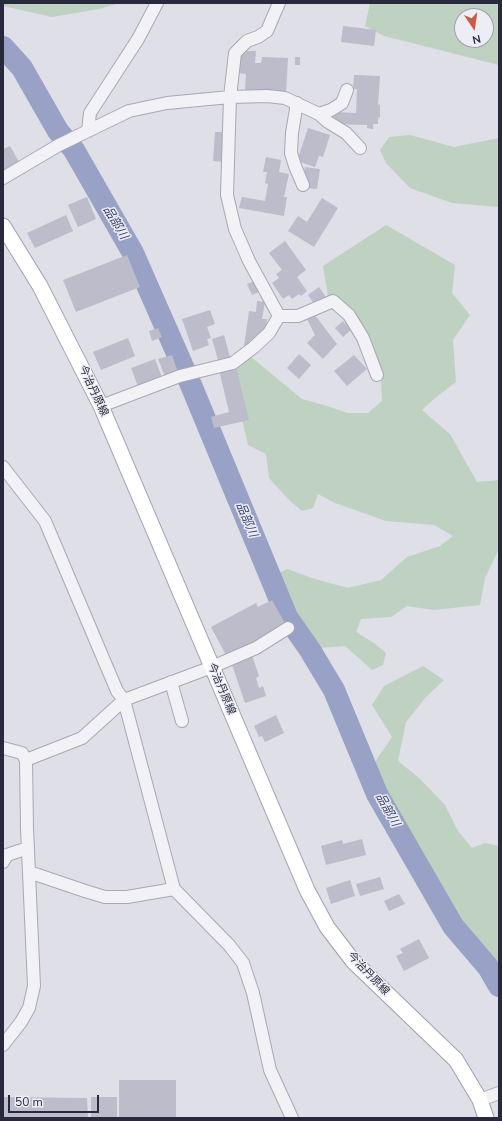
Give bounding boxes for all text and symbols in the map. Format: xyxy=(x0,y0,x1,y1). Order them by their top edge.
north arrow xyxy=(454,8,494,48)
text: N xyxy=(471,31,482,47)
water label: 品部川 xyxy=(100,204,130,242)
street label: 今治丹原線 xyxy=(75,363,111,419)
water label: 品部川 xyxy=(232,501,260,539)
street label: 今治丹原線 xyxy=(204,661,238,717)
water label: 品部川 xyxy=(372,791,402,829)
street label: 今治丹原線 xyxy=(344,950,392,998)
scale bar xyxy=(10,1087,101,1113)
text: 50 m xyxy=(15,1094,43,1110)

